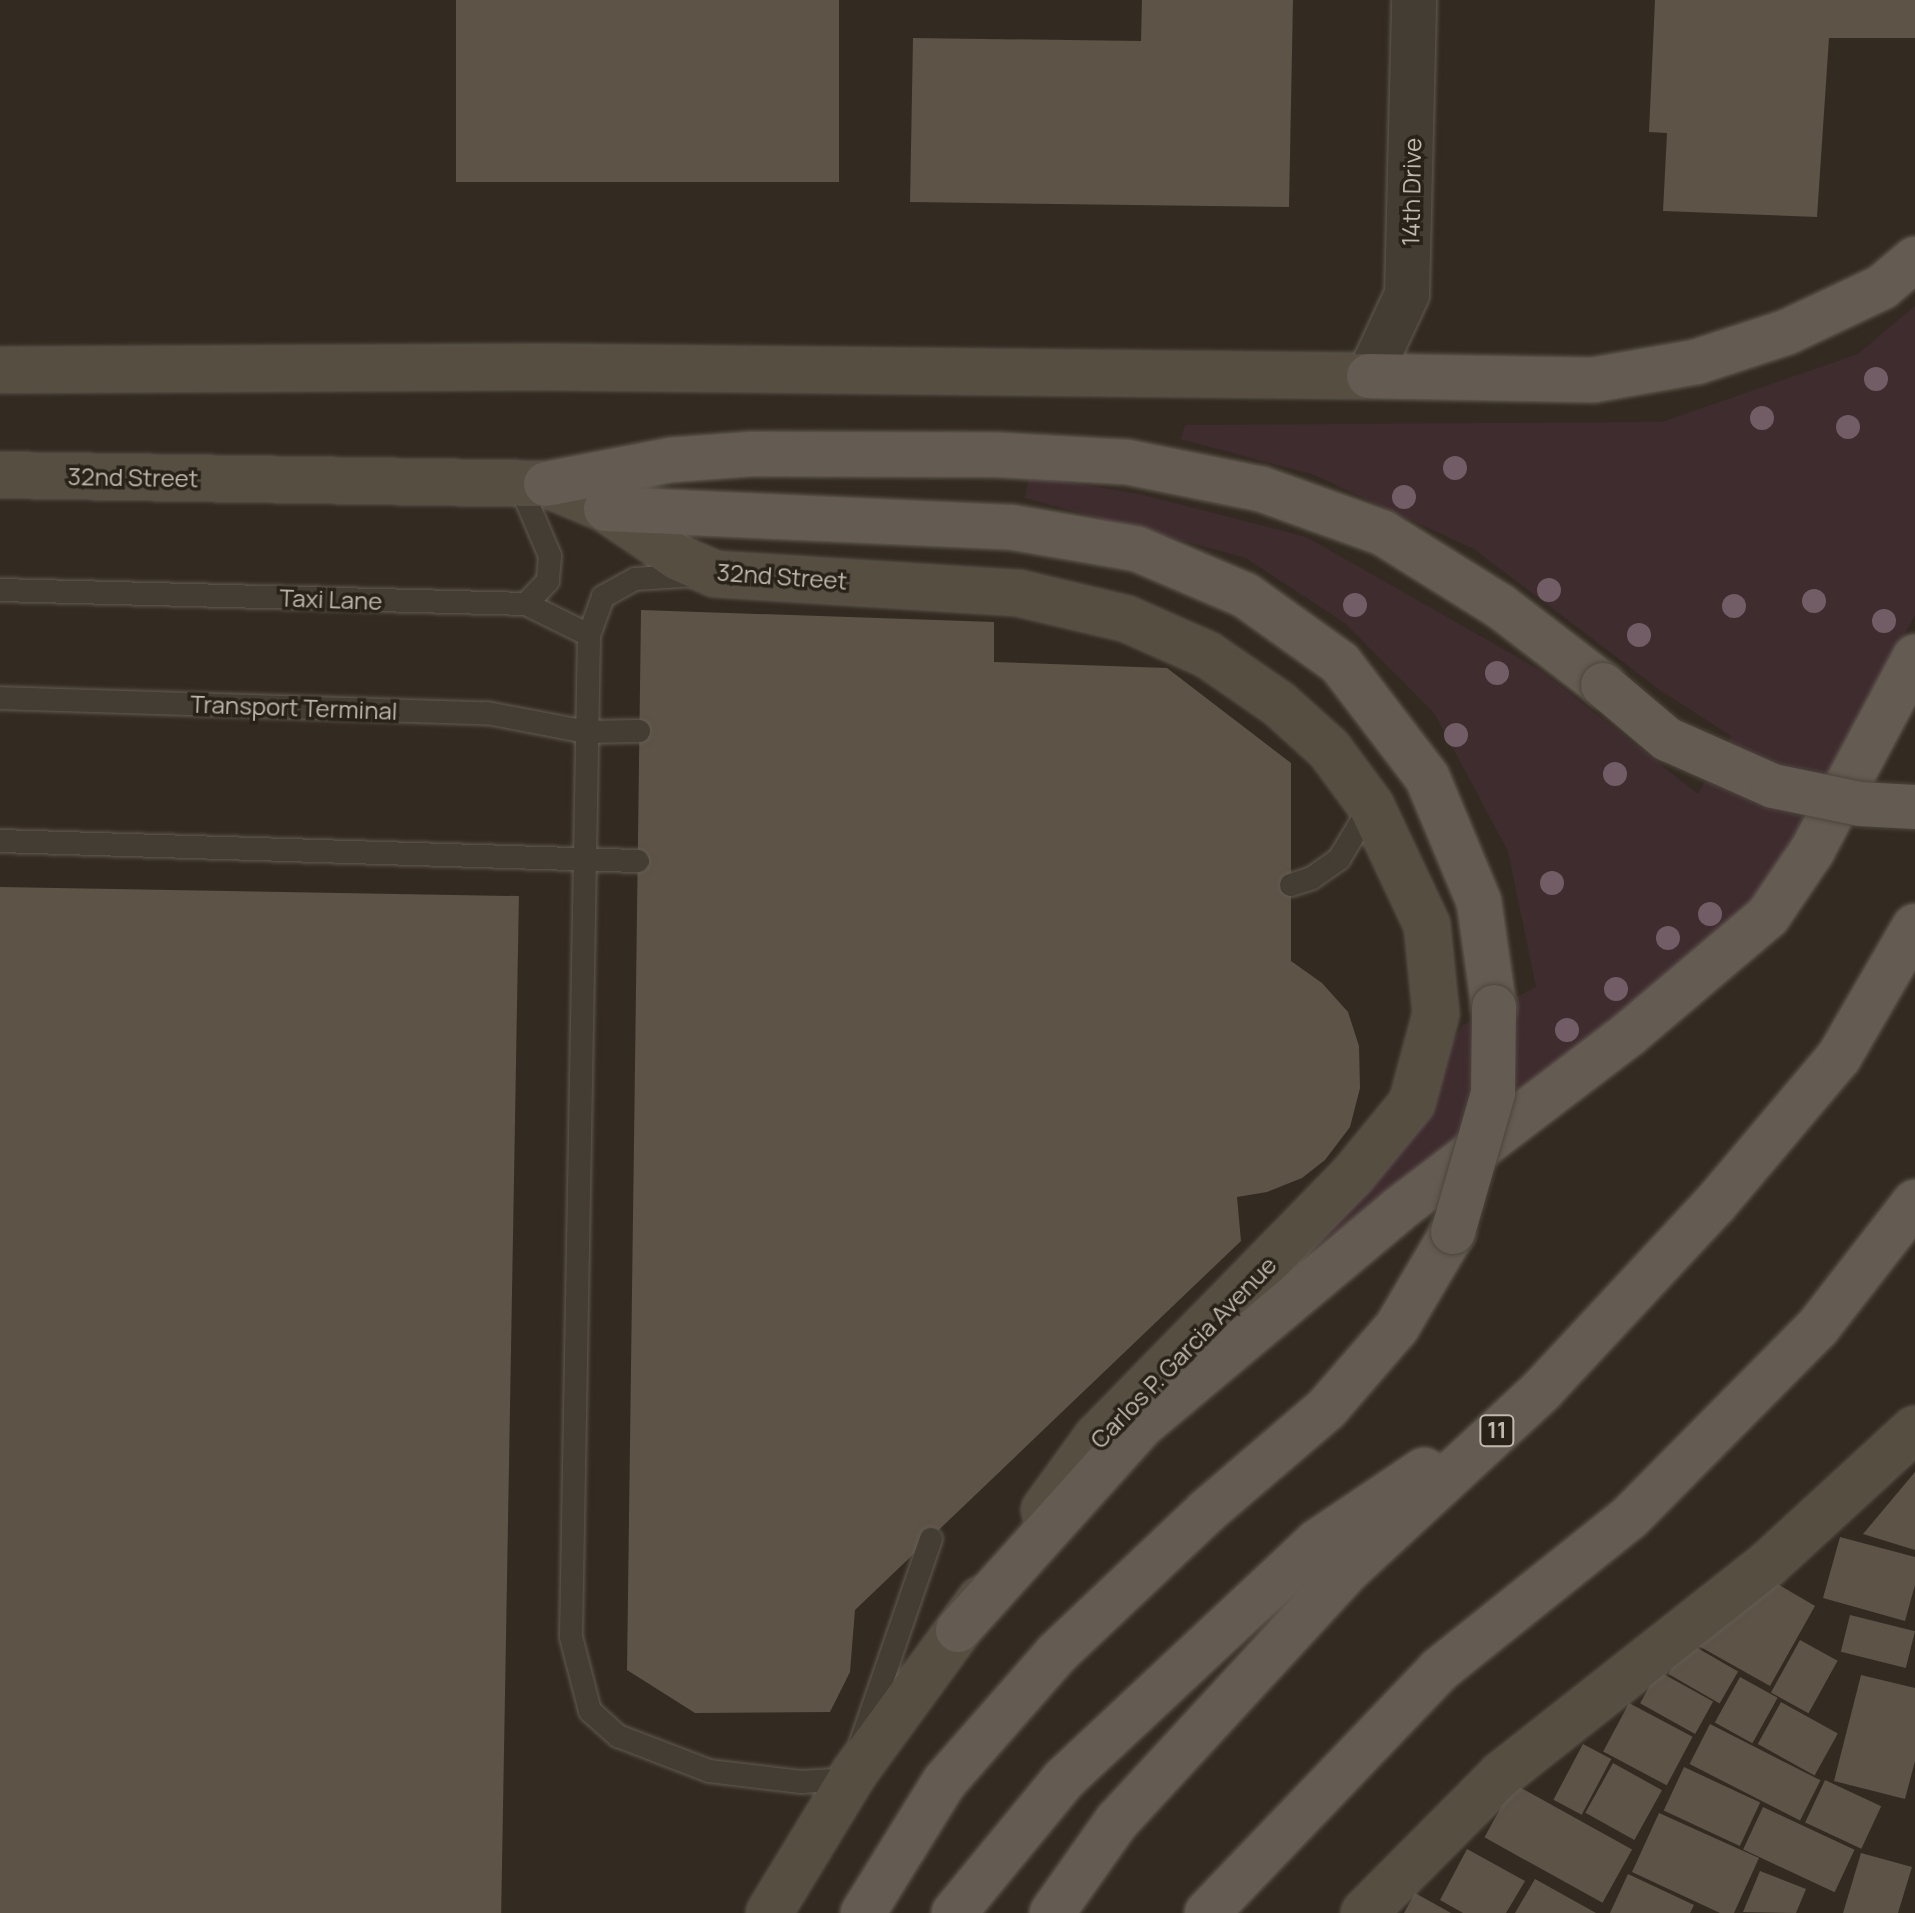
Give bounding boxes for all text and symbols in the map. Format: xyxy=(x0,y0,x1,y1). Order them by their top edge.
street label: 14th Drive xyxy=(1396,138,1426,246)
street label: 32nd Street xyxy=(67,461,199,493)
street label: 32nd Street xyxy=(716,557,848,595)
street label: Taxi Lane xyxy=(279,583,383,615)
street label: Transport Terminal xyxy=(190,689,398,725)
street label: Carlos P. Garcia Avenue xyxy=(1084,1250,1282,1454)
road number: 11 xyxy=(1479,1413,1515,1449)

